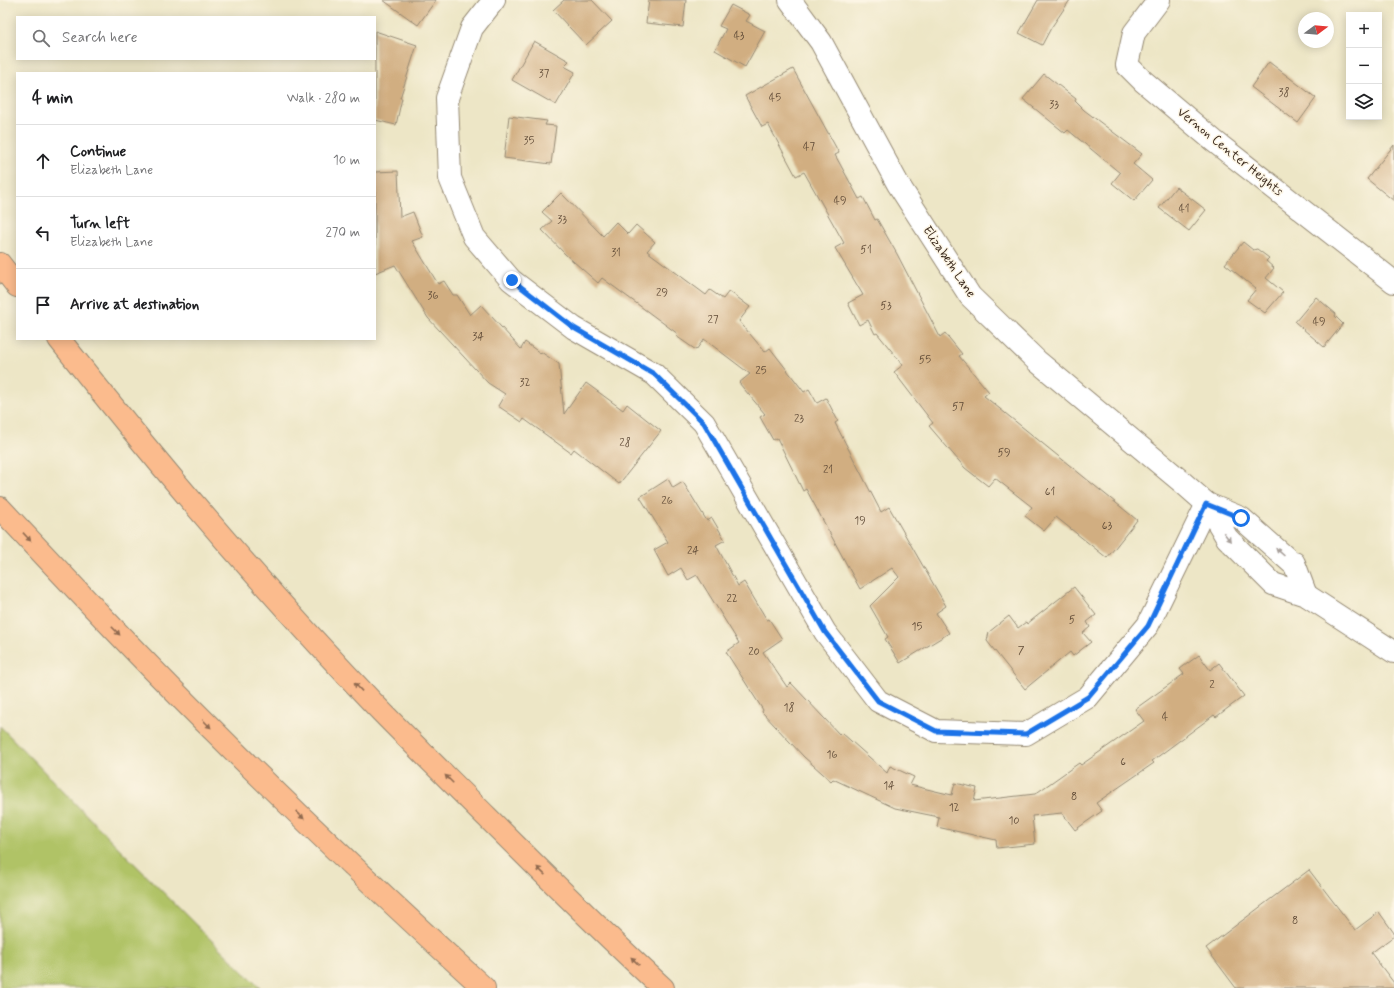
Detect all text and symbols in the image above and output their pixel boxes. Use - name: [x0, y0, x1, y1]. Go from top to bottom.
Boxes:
- north arrow: [1298, 12, 1334, 48]
- map controls: [1346, 12, 1382, 120]
- button: +: [1346, 12, 1382, 48]
- search box: [16, 16, 376, 60]
- icon: search: [30, 27, 52, 49]
- text: Search here: [62, 28, 138, 48]
- house number: 43: [733, 29, 745, 43]
- button: −: [1346, 48, 1382, 84]
- house number: 37: [539, 67, 550, 81]
- button: layers: [1346, 84, 1382, 120]
- house number: 38: [1279, 86, 1290, 100]
- text: 4 min: [32, 87, 73, 109]
- text: Walk · 280 m: [287, 90, 360, 107]
- house number: 45: [769, 91, 781, 105]
- house number: 33: [1049, 98, 1059, 112]
- street label: Vernon Center Heights: [1173, 104, 1287, 200]
- house number: 35: [524, 134, 535, 148]
- house number: 47: [803, 140, 815, 154]
- text: Continue: [70, 142, 126, 162]
- icon: ahead: [32, 150, 54, 172]
- text: 10 m: [333, 152, 360, 169]
- text: Elizabeth Lane: [70, 162, 153, 179]
- house number: 49: [834, 194, 846, 208]
- house number: 41: [1178, 202, 1190, 216]
- house number: 33: [557, 213, 567, 227]
- text: Turn left: [70, 214, 130, 234]
- icon: left: [32, 222, 54, 244]
- street label: Elizabeth Lane: [919, 223, 979, 301]
- text: 270 m: [325, 224, 360, 241]
- text: Elizabeth Lane: [70, 234, 153, 251]
- house number: 51: [860, 243, 872, 257]
- house number: 31: [611, 246, 621, 260]
- route end: [503, 271, 521, 289]
- house number: 29: [656, 286, 668, 300]
- house number: 36: [427, 289, 439, 303]
- icon: arrive: [32, 294, 54, 316]
- text: Arrive at destination: [70, 295, 199, 315]
- house number: 53: [880, 299, 892, 313]
- house number: 27: [708, 313, 719, 327]
- house number: 49: [1313, 315, 1325, 329]
- house number: 34: [472, 330, 484, 344]
- house number: 55: [919, 353, 931, 367]
- house number: 25: [755, 364, 767, 378]
- house number: 32: [520, 376, 531, 390]
- house number: 57: [952, 400, 965, 414]
- house number: 23: [794, 412, 804, 426]
- house number: 28: [619, 436, 631, 450]
- house number: 59: [997, 446, 1011, 460]
- house number: 21: [823, 463, 833, 477]
- house number: 61: [1045, 485, 1055, 499]
- house number: 26: [661, 494, 673, 508]
- route start: [1232, 509, 1250, 527]
- house number: 19: [854, 514, 866, 528]
- house number: 63: [1102, 519, 1112, 533]
- one-way arrow: [22, 532, 31, 542]
- one-way arrow: [1223, 532, 1231, 543]
- house number: 24: [687, 544, 699, 558]
- one-way arrow: [1275, 548, 1285, 557]
- house number: 22: [726, 592, 738, 606]
- house number: 5: [1069, 613, 1076, 627]
- house number: 15: [912, 620, 923, 634]
- one-way arrow: [111, 626, 121, 636]
- house number: 7: [1018, 644, 1025, 658]
- house number: 20: [748, 645, 760, 659]
- house number: 2: [1209, 678, 1215, 692]
- one-way arrow: [353, 682, 363, 692]
- house number: 18: [784, 701, 794, 715]
- house number: 4: [1162, 710, 1169, 724]
- one-way arrow: [202, 719, 212, 729]
- house number: 16: [827, 748, 838, 762]
- house number: 6: [1120, 755, 1126, 769]
- one-way arrow: [444, 774, 454, 784]
- house number: 14: [883, 779, 895, 793]
- house number: 8: [1071, 790, 1077, 804]
- house number: 12: [949, 801, 960, 815]
- one-way arrow: [295, 810, 305, 820]
- house number: 10: [1008, 814, 1020, 828]
- one-way arrow: [536, 866, 546, 876]
- house number: 8: [1292, 914, 1298, 928]
- one-way arrow: [630, 956, 640, 966]

